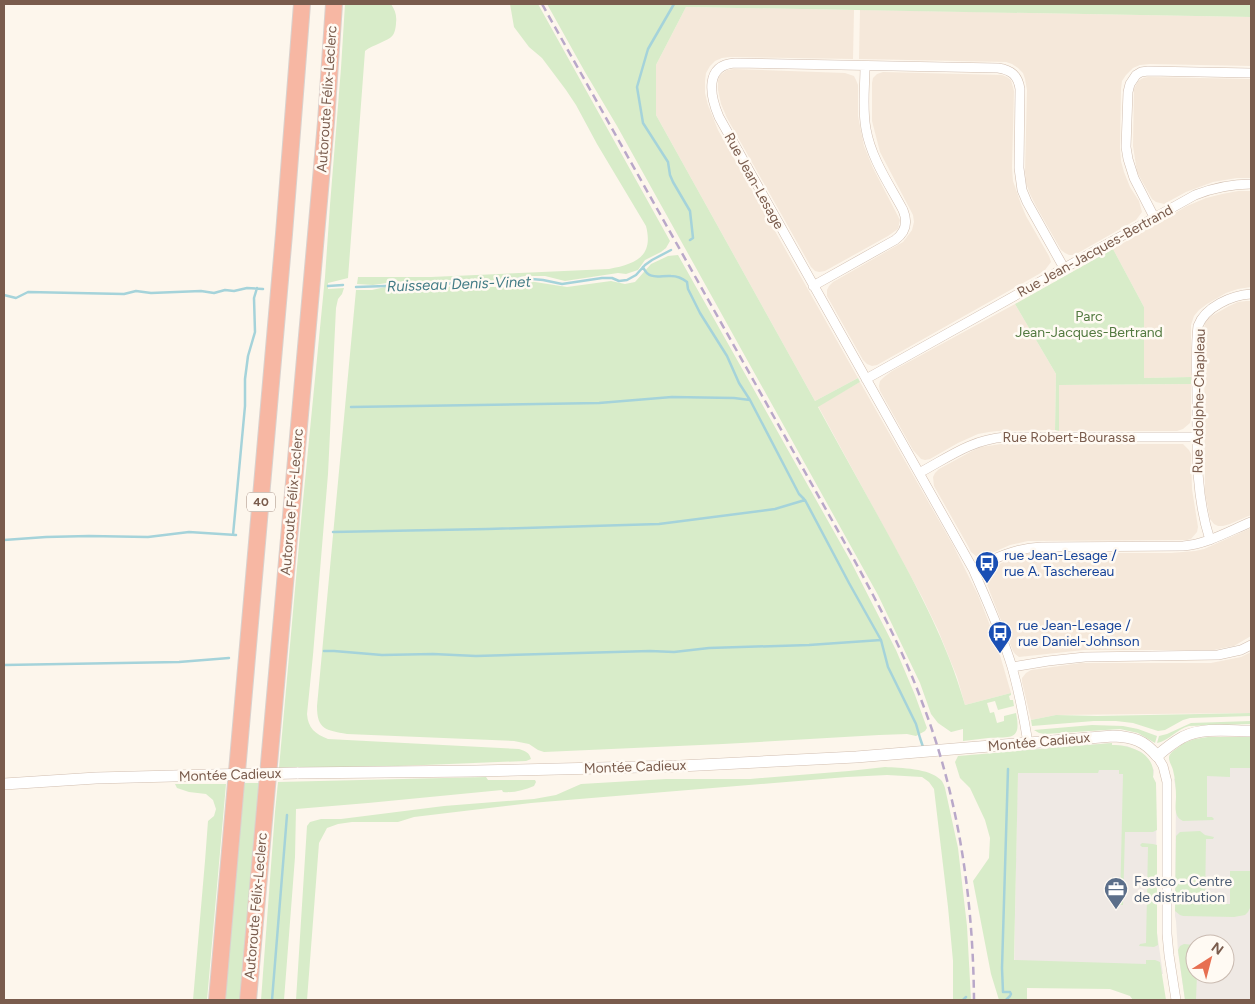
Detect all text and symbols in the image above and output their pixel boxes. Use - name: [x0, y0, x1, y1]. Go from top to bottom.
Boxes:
- street label: Autoroute Félix-Leclerc: [313, 25, 341, 173]
- street label: Rue Jean-Lesage: [720, 130, 788, 233]
- street label: Rue Jean-Jacques-Bertrand: [1014, 201, 1176, 301]
- water label: Ruisseau Denis-Vinet: [387, 272, 532, 296]
- park label: Parc Jean-Jacques-Bertrand: [1015, 308, 1163, 341]
- street label: Rue Adolphe-Chapleau: [1189, 328, 1209, 474]
- street label: Autoroute Félix-Leclerc: [277, 428, 307, 576]
- street label: Rue Robert-Bourassa: [1003, 429, 1135, 446]
- road number: 40: [247, 492, 275, 512]
- place label: rue Jean-Lesage / rue A. Taschereau: [1004, 547, 1117, 580]
- bus stop icon: rue Jean-Lesage / rue A. Taschereau: [974, 550, 1000, 584]
- place label: rue Jean-Lesage / rue Daniel-Johnson: [1018, 617, 1140, 650]
- bus stop icon: rue Jean-Lesage / rue Daniel-Johnson: [987, 620, 1013, 654]
- street label: Montée Cadieux: [987, 729, 1091, 755]
- street label: Montée Cadieux: [583, 757, 687, 777]
- street label: Montée Cadieux: [178, 765, 282, 785]
- street label: Autoroute Félix-Leclerc: [241, 832, 271, 980]
- place label: Fastco - Centre de distribution: [1134, 873, 1232, 906]
- office icon: Fastco - Centre de distribution: [1103, 876, 1129, 910]
- north arrow: [1185, 934, 1235, 984]
- text: N: [1208, 939, 1227, 959]

